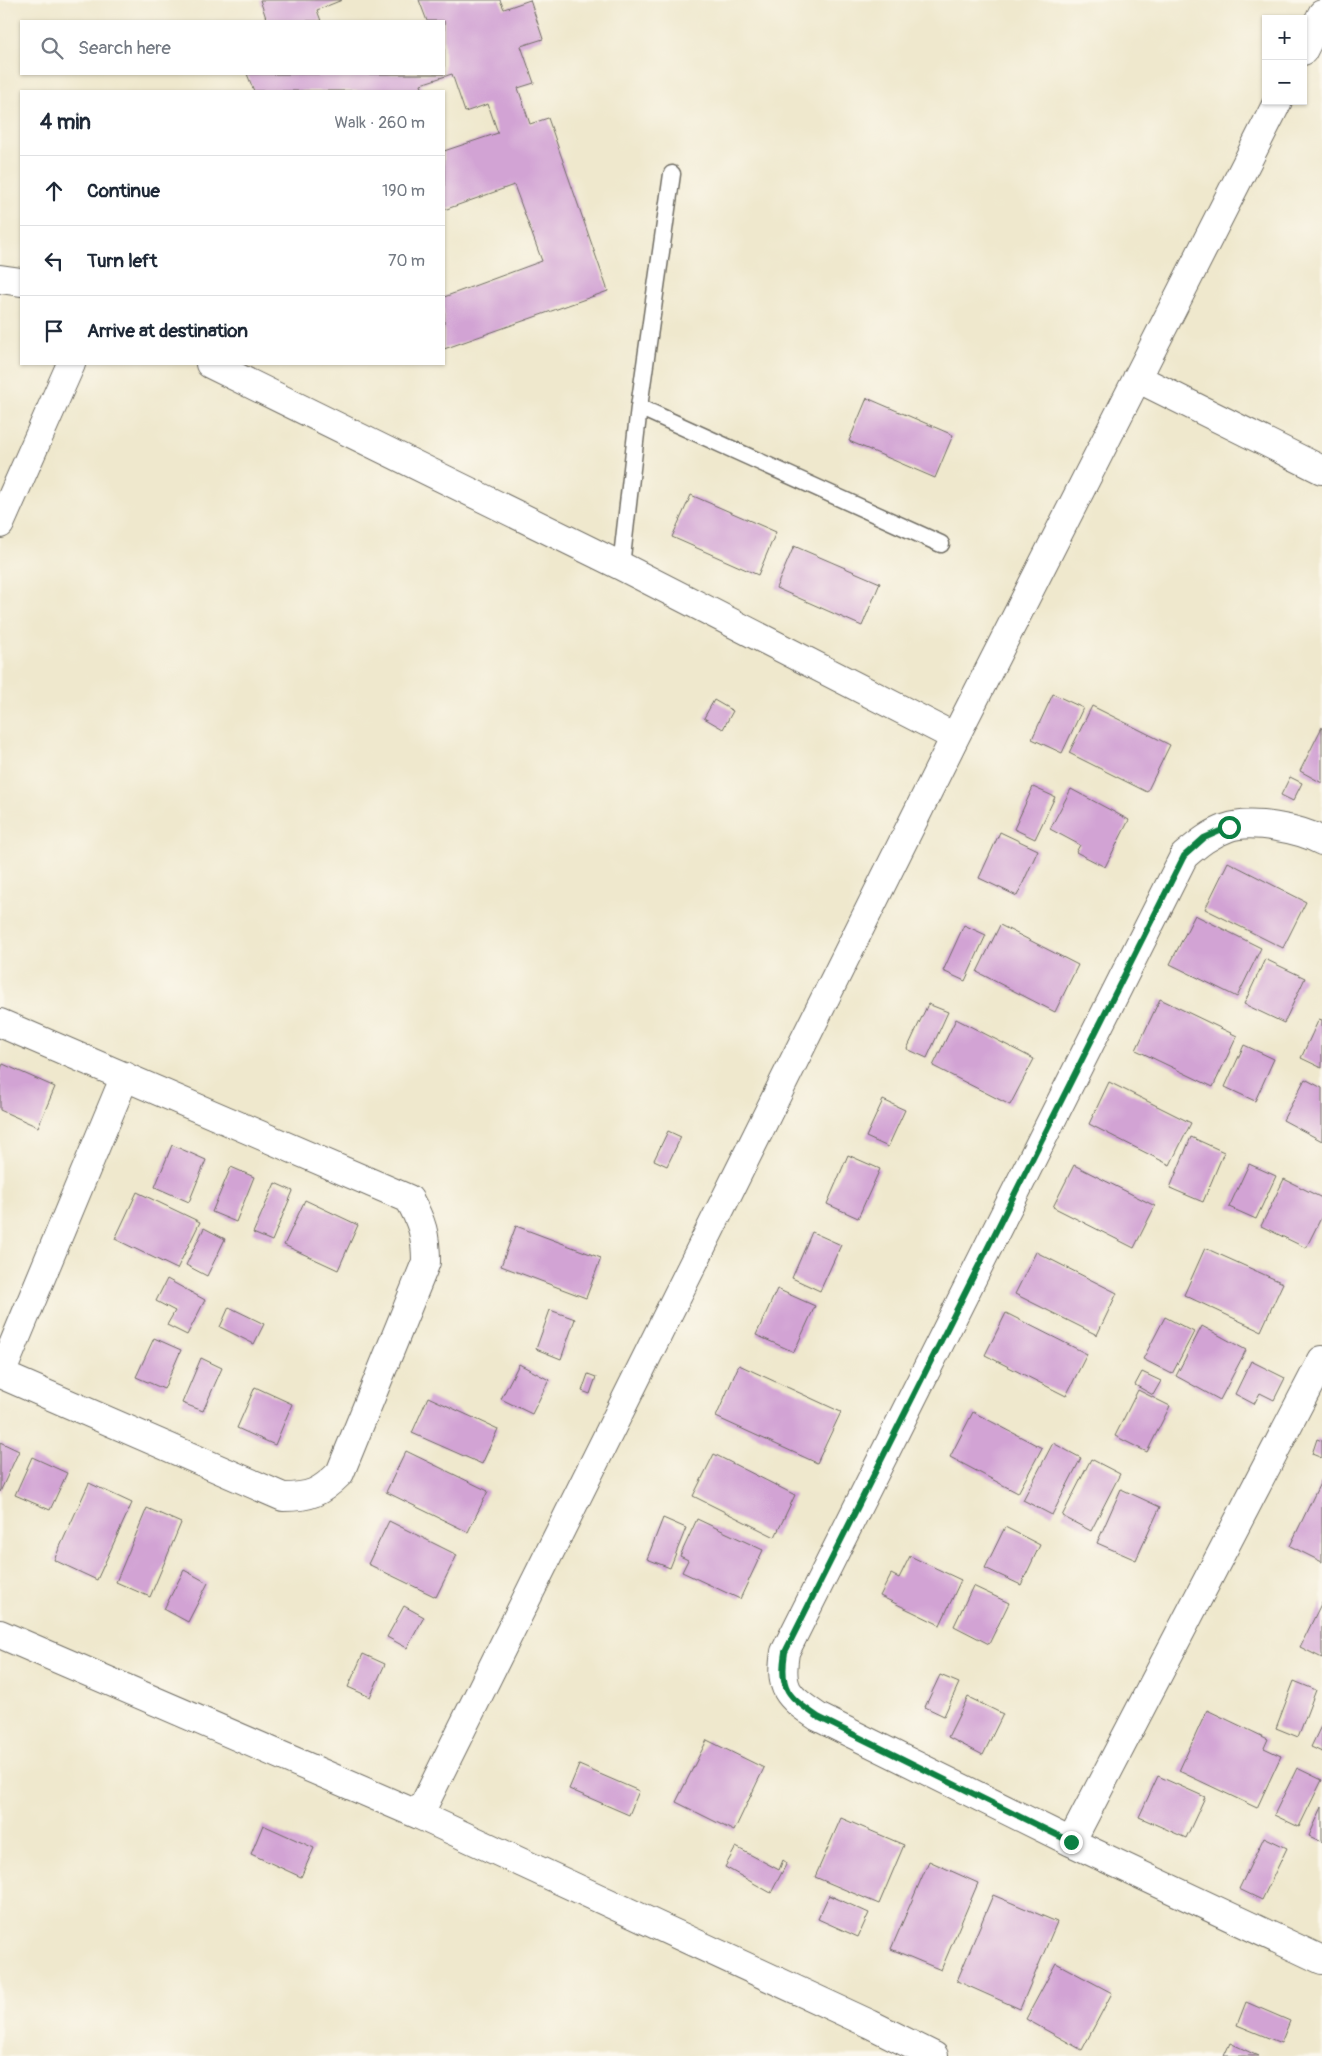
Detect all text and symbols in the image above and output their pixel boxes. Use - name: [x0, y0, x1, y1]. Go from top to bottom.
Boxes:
- map controls: [1262, 15, 1307, 105]
- button: +: [1262, 15, 1307, 60]
- search box: [20, 20, 445, 75]
- icon: search: [38, 34, 66, 62]
- text: Search here: [78, 36, 171, 60]
- button: −: [1262, 60, 1307, 105]
- text: 4 min: [40, 109, 91, 136]
- text: Walk · 260 m: [334, 113, 425, 133]
- icon: ahead: [40, 177, 68, 205]
- text: Continue: [87, 179, 160, 203]
- text: 190 m: [382, 181, 425, 201]
- icon: left: [40, 247, 68, 275]
- text: Turn left: [87, 249, 157, 273]
- text: 70 m: [388, 251, 425, 271]
- icon: arrive: [40, 317, 68, 345]
- text: Arrive at destination: [87, 319, 248, 343]
- route start: [1218, 816, 1241, 839]
- route end: [1060, 1831, 1083, 1854]

